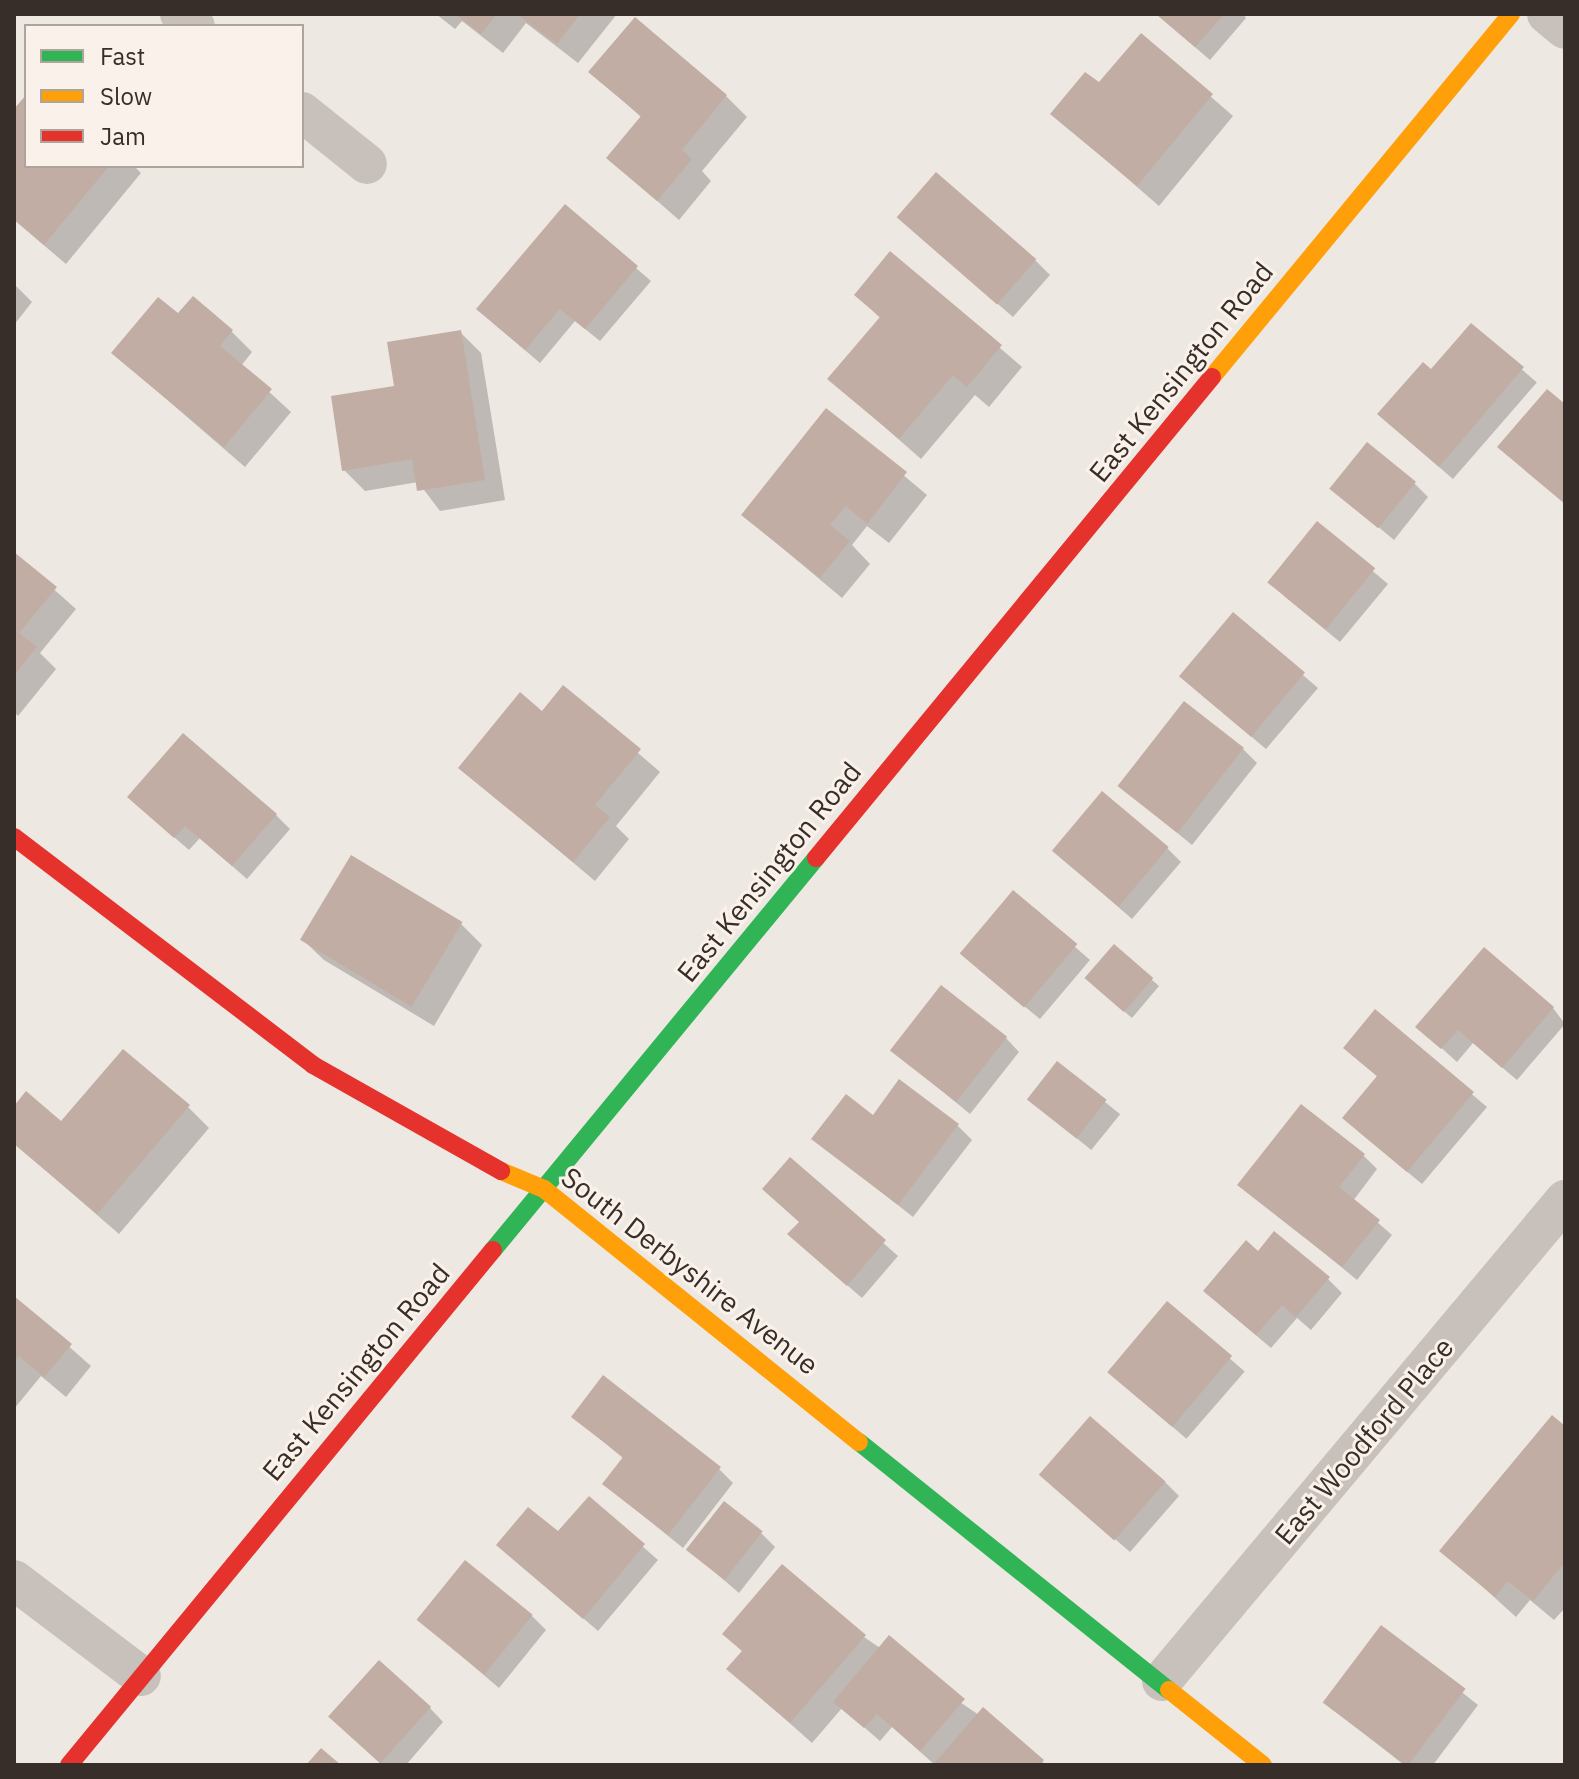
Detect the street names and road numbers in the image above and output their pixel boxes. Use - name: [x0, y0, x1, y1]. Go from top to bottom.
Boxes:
- street label: East Kensington Road: [1082, 255, 1280, 489]
- street label: East Kensington Road: [670, 755, 868, 989]
- street label: South Derbyshire Avenue: [555, 1160, 825, 1382]
- street label: East Kensington Road: [255, 1257, 457, 1487]
- street label: East Woodford Place: [1268, 1331, 1460, 1551]

